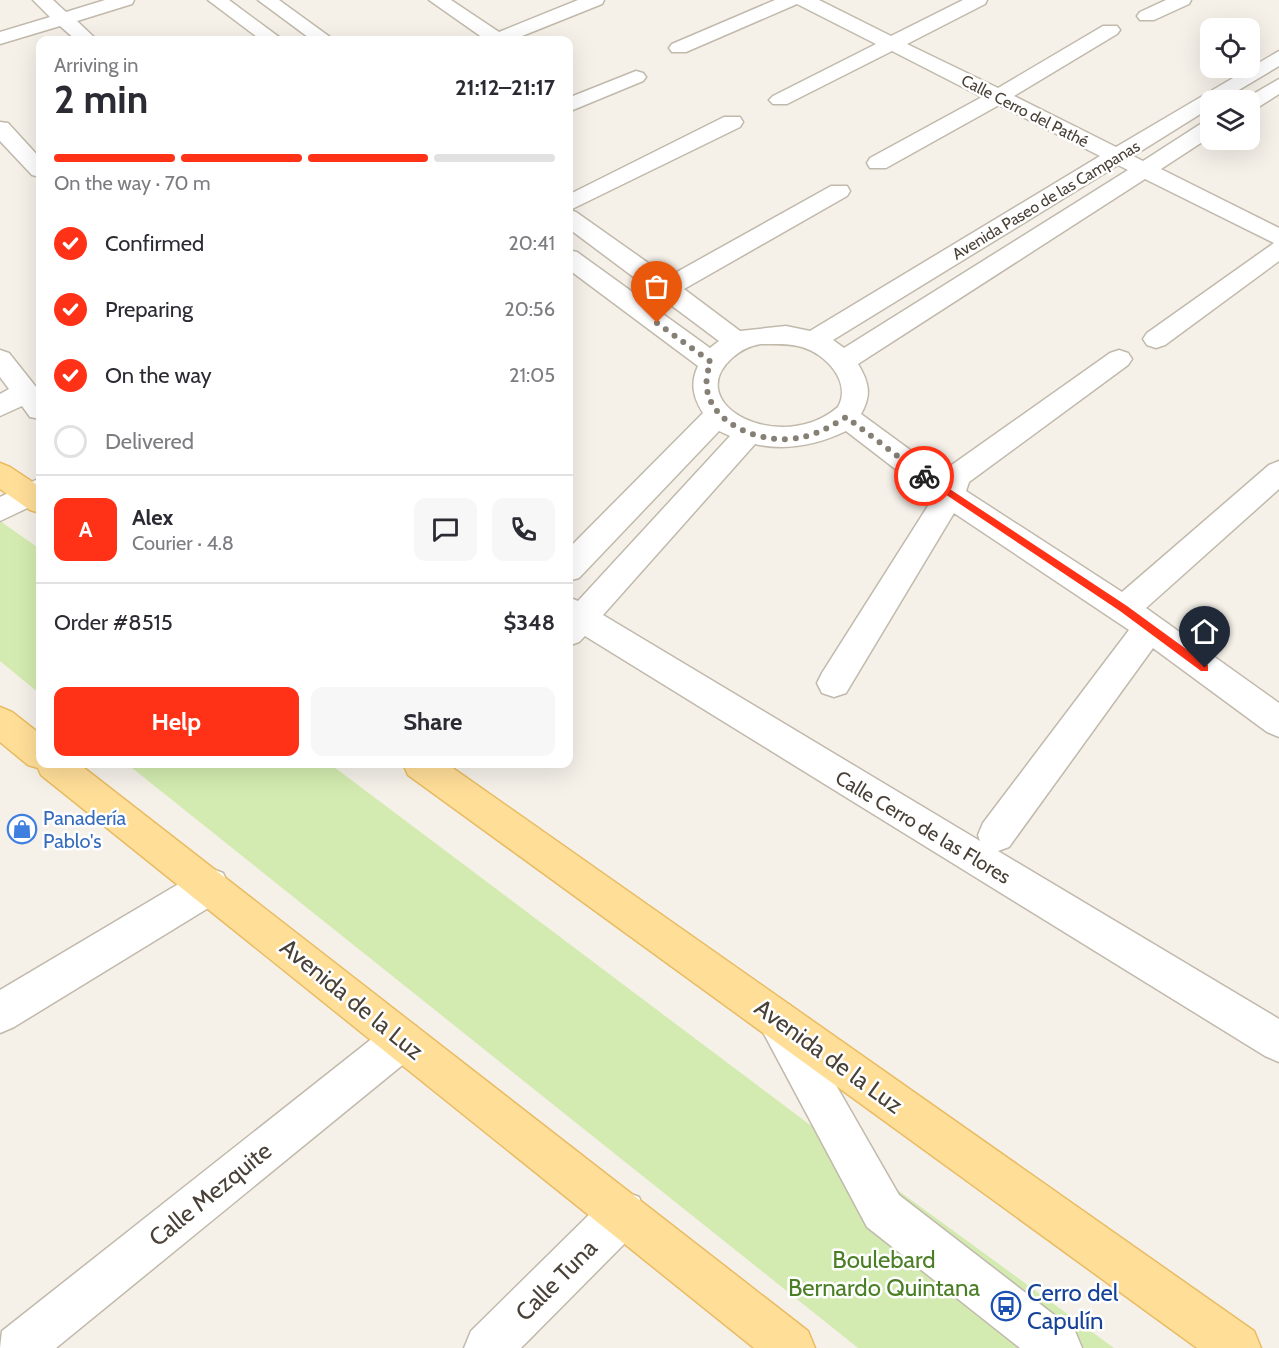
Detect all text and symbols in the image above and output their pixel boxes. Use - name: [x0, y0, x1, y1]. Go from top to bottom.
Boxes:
- map controls: [1200, 18, 1260, 150]
- button: locate: [1200, 18, 1260, 78]
- text: Arriving in: [54, 53, 138, 77]
- street label: Calle Cerro del Pathé: [958, 71, 1092, 151]
- text: 21:12–21:17: [455, 74, 555, 101]
- text: 2 min: [54, 75, 148, 123]
- button: layers: [1200, 90, 1260, 150]
- street label: Avenida Paseo de las Campanas: [949, 136, 1143, 264]
- text: On the way · 70 m: [54, 171, 211, 195]
- icon: check: [54, 227, 87, 260]
- text: Confirmed: [105, 230, 204, 257]
- text: 20:41: [508, 231, 555, 255]
- pin: [631, 261, 682, 323]
- icon: bag: [640, 270, 673, 303]
- icon: check: [54, 293, 87, 326]
- text: Preparing: [105, 296, 193, 323]
- text: 20:56: [504, 297, 555, 321]
- icon: check: [54, 359, 87, 392]
- text: On the way: [105, 362, 212, 389]
- text: 21:05: [509, 363, 555, 387]
- text: Delivered: [105, 428, 194, 455]
- courier: [894, 446, 954, 506]
- icon: bike: [908, 460, 941, 493]
- button: chat: [414, 498, 477, 561]
- button: phone: [492, 498, 555, 561]
- text: Alex: [132, 504, 173, 531]
- text: A: [79, 516, 92, 543]
- text: Courier · 4.8: [132, 531, 234, 555]
- pin: [1179, 606, 1230, 668]
- text: Order #8515: [54, 609, 173, 636]
- text: $348: [503, 609, 555, 636]
- icon: home: [1188, 615, 1221, 648]
- button: Help: [54, 687, 299, 756]
- button: Share: [311, 687, 555, 756]
- street label: Calle Cerro de las Flores: [831, 765, 1015, 889]
- place label: Panadería Pablo's: [43, 806, 126, 853]
- shop icon: Panadería Pablo's: [6, 813, 38, 845]
- street label: Avenida de la Luz: [275, 932, 429, 1066]
- street label: Avenida de la Luz: [749, 993, 909, 1119]
- street label: Calle Mezquite: [143, 1136, 277, 1252]
- street label: Calle Tuna: [509, 1233, 603, 1327]
- park label: Boulebard Bernardo Quintana: [788, 1245, 981, 1302]
- place label: Cerro del Capulín: [1027, 1278, 1119, 1335]
- bus stop icon: Cerro del Capulín: [990, 1290, 1022, 1322]

